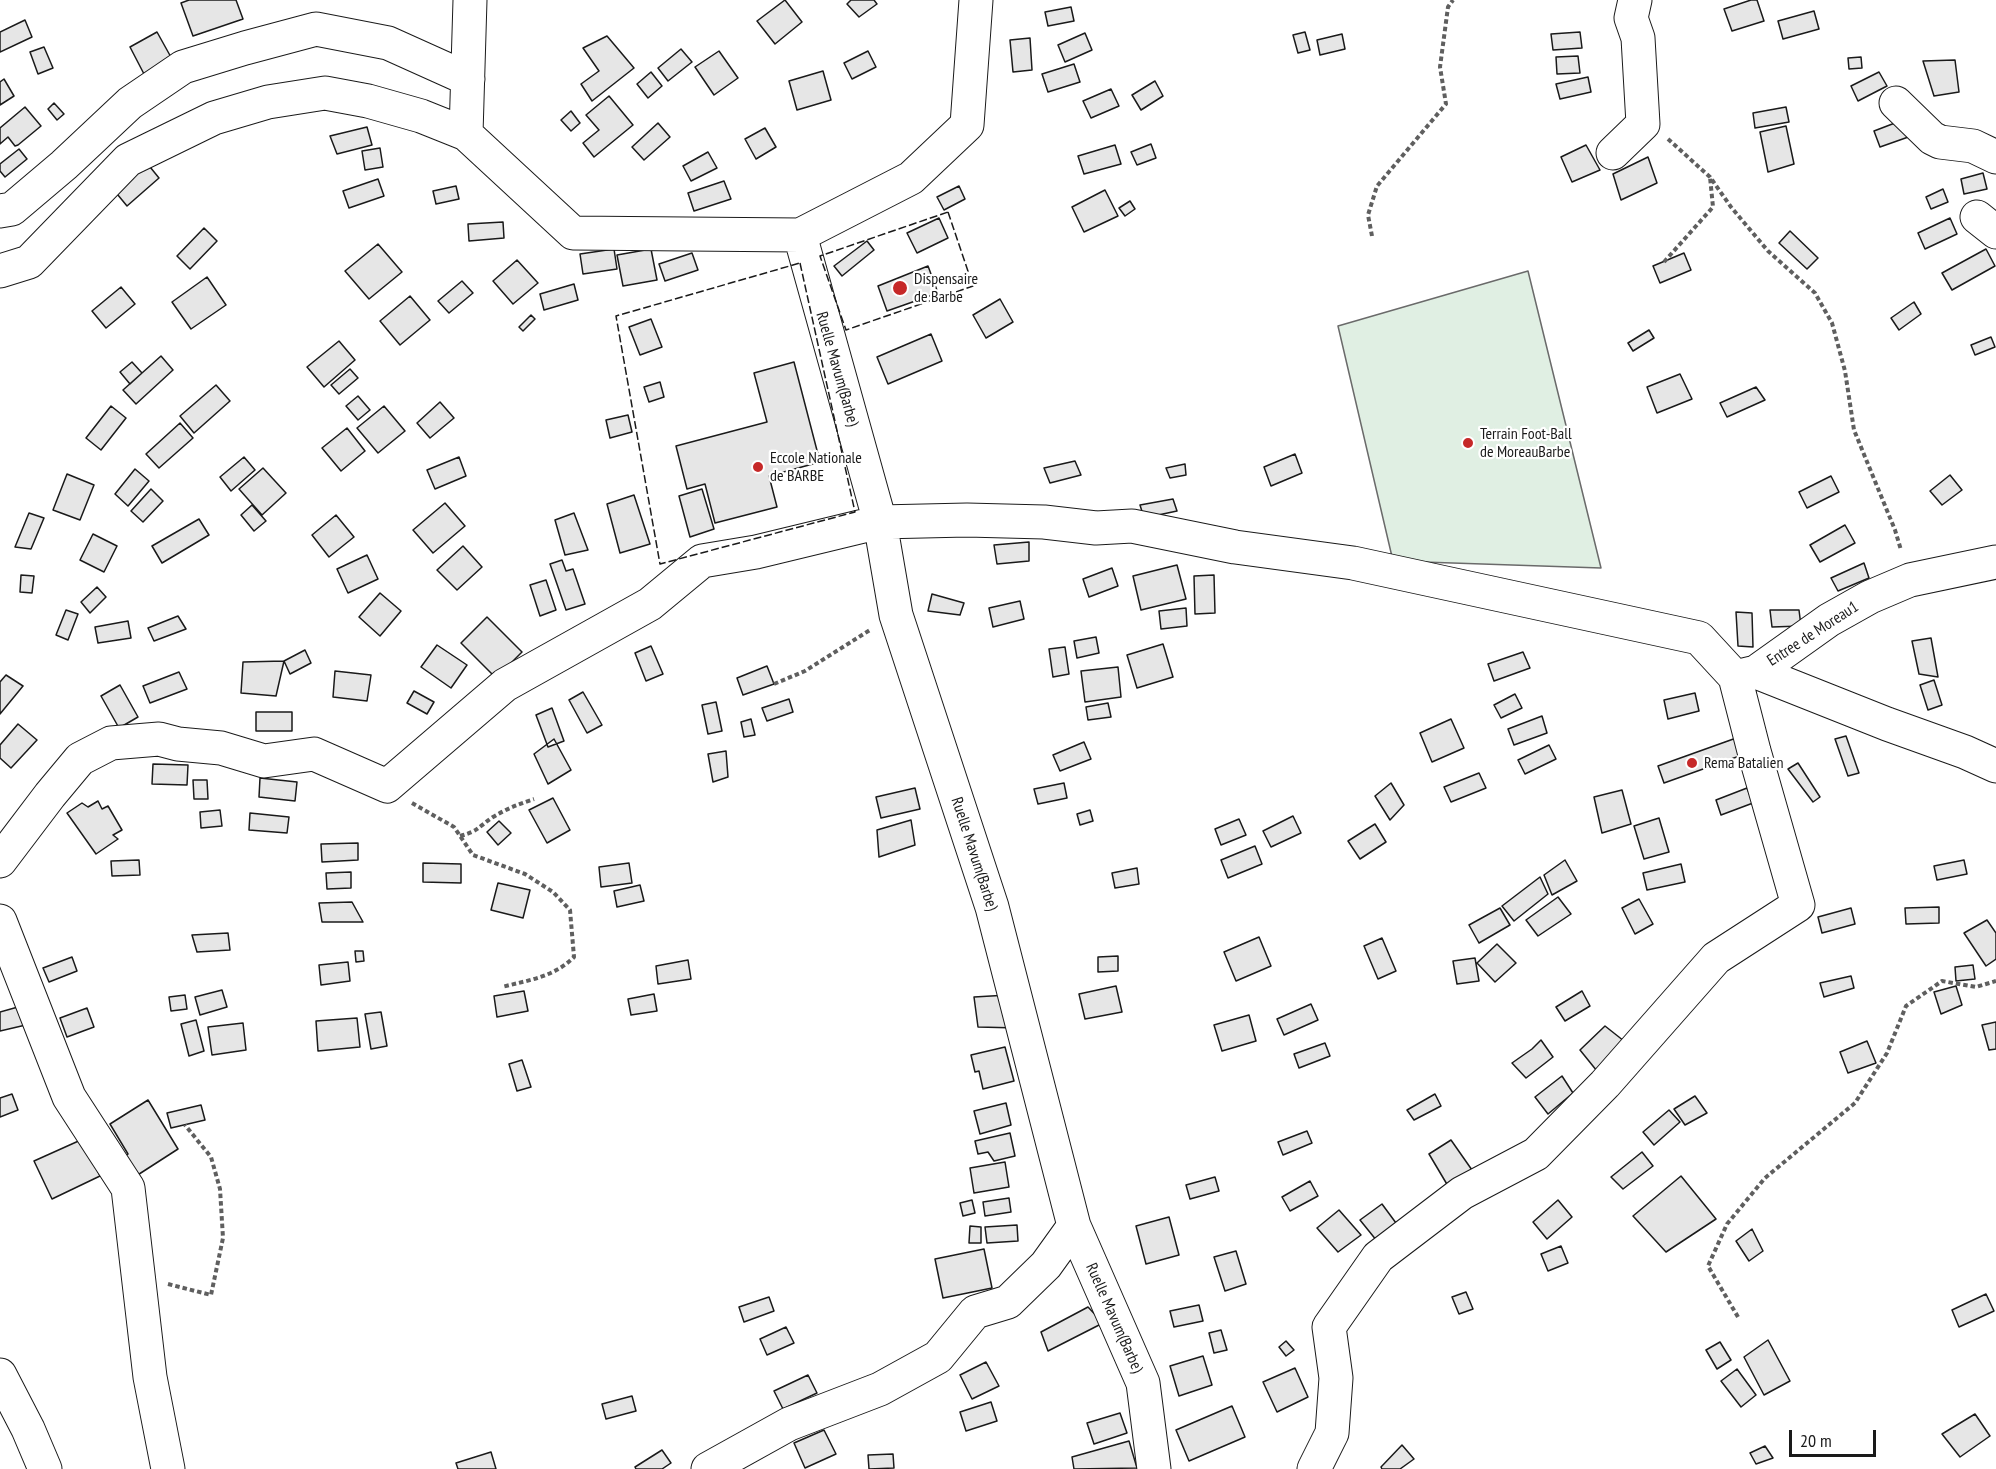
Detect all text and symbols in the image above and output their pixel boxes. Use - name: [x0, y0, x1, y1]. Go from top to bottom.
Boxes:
- place label: Dispensaire de Barbe: [914, 269, 978, 307]
- marker: Dispensaire de Barbe: [891, 279, 909, 297]
- street label: Ruelle Mavum(Barbe): [811, 310, 863, 428]
- place label: Terrain Foot-Ball de MoreauBarbe: [1480, 424, 1572, 462]
- marker: Terrain Foot-Ball de MoreauBarbe: [1461, 436, 1475, 450]
- place label: Eccole Nationale de BARBE: [770, 448, 862, 486]
- marker: Eccole Nationale de BARBE: [751, 460, 765, 474]
- street label: Entree de Moreau1: [1764, 597, 1862, 671]
- place label: Rema Batalien: [1704, 753, 1783, 773]
- marker: Rema Batalien: [1685, 756, 1699, 770]
- street label: Ruelle Mavum(Barbe): [947, 795, 1001, 913]
- street label: Ruelle Mavum(Barbe): [1081, 1260, 1147, 1376]
- scale bar: [1792, 1418, 1879, 1456]
- text: 20 m: [1800, 1429, 1832, 1452]

